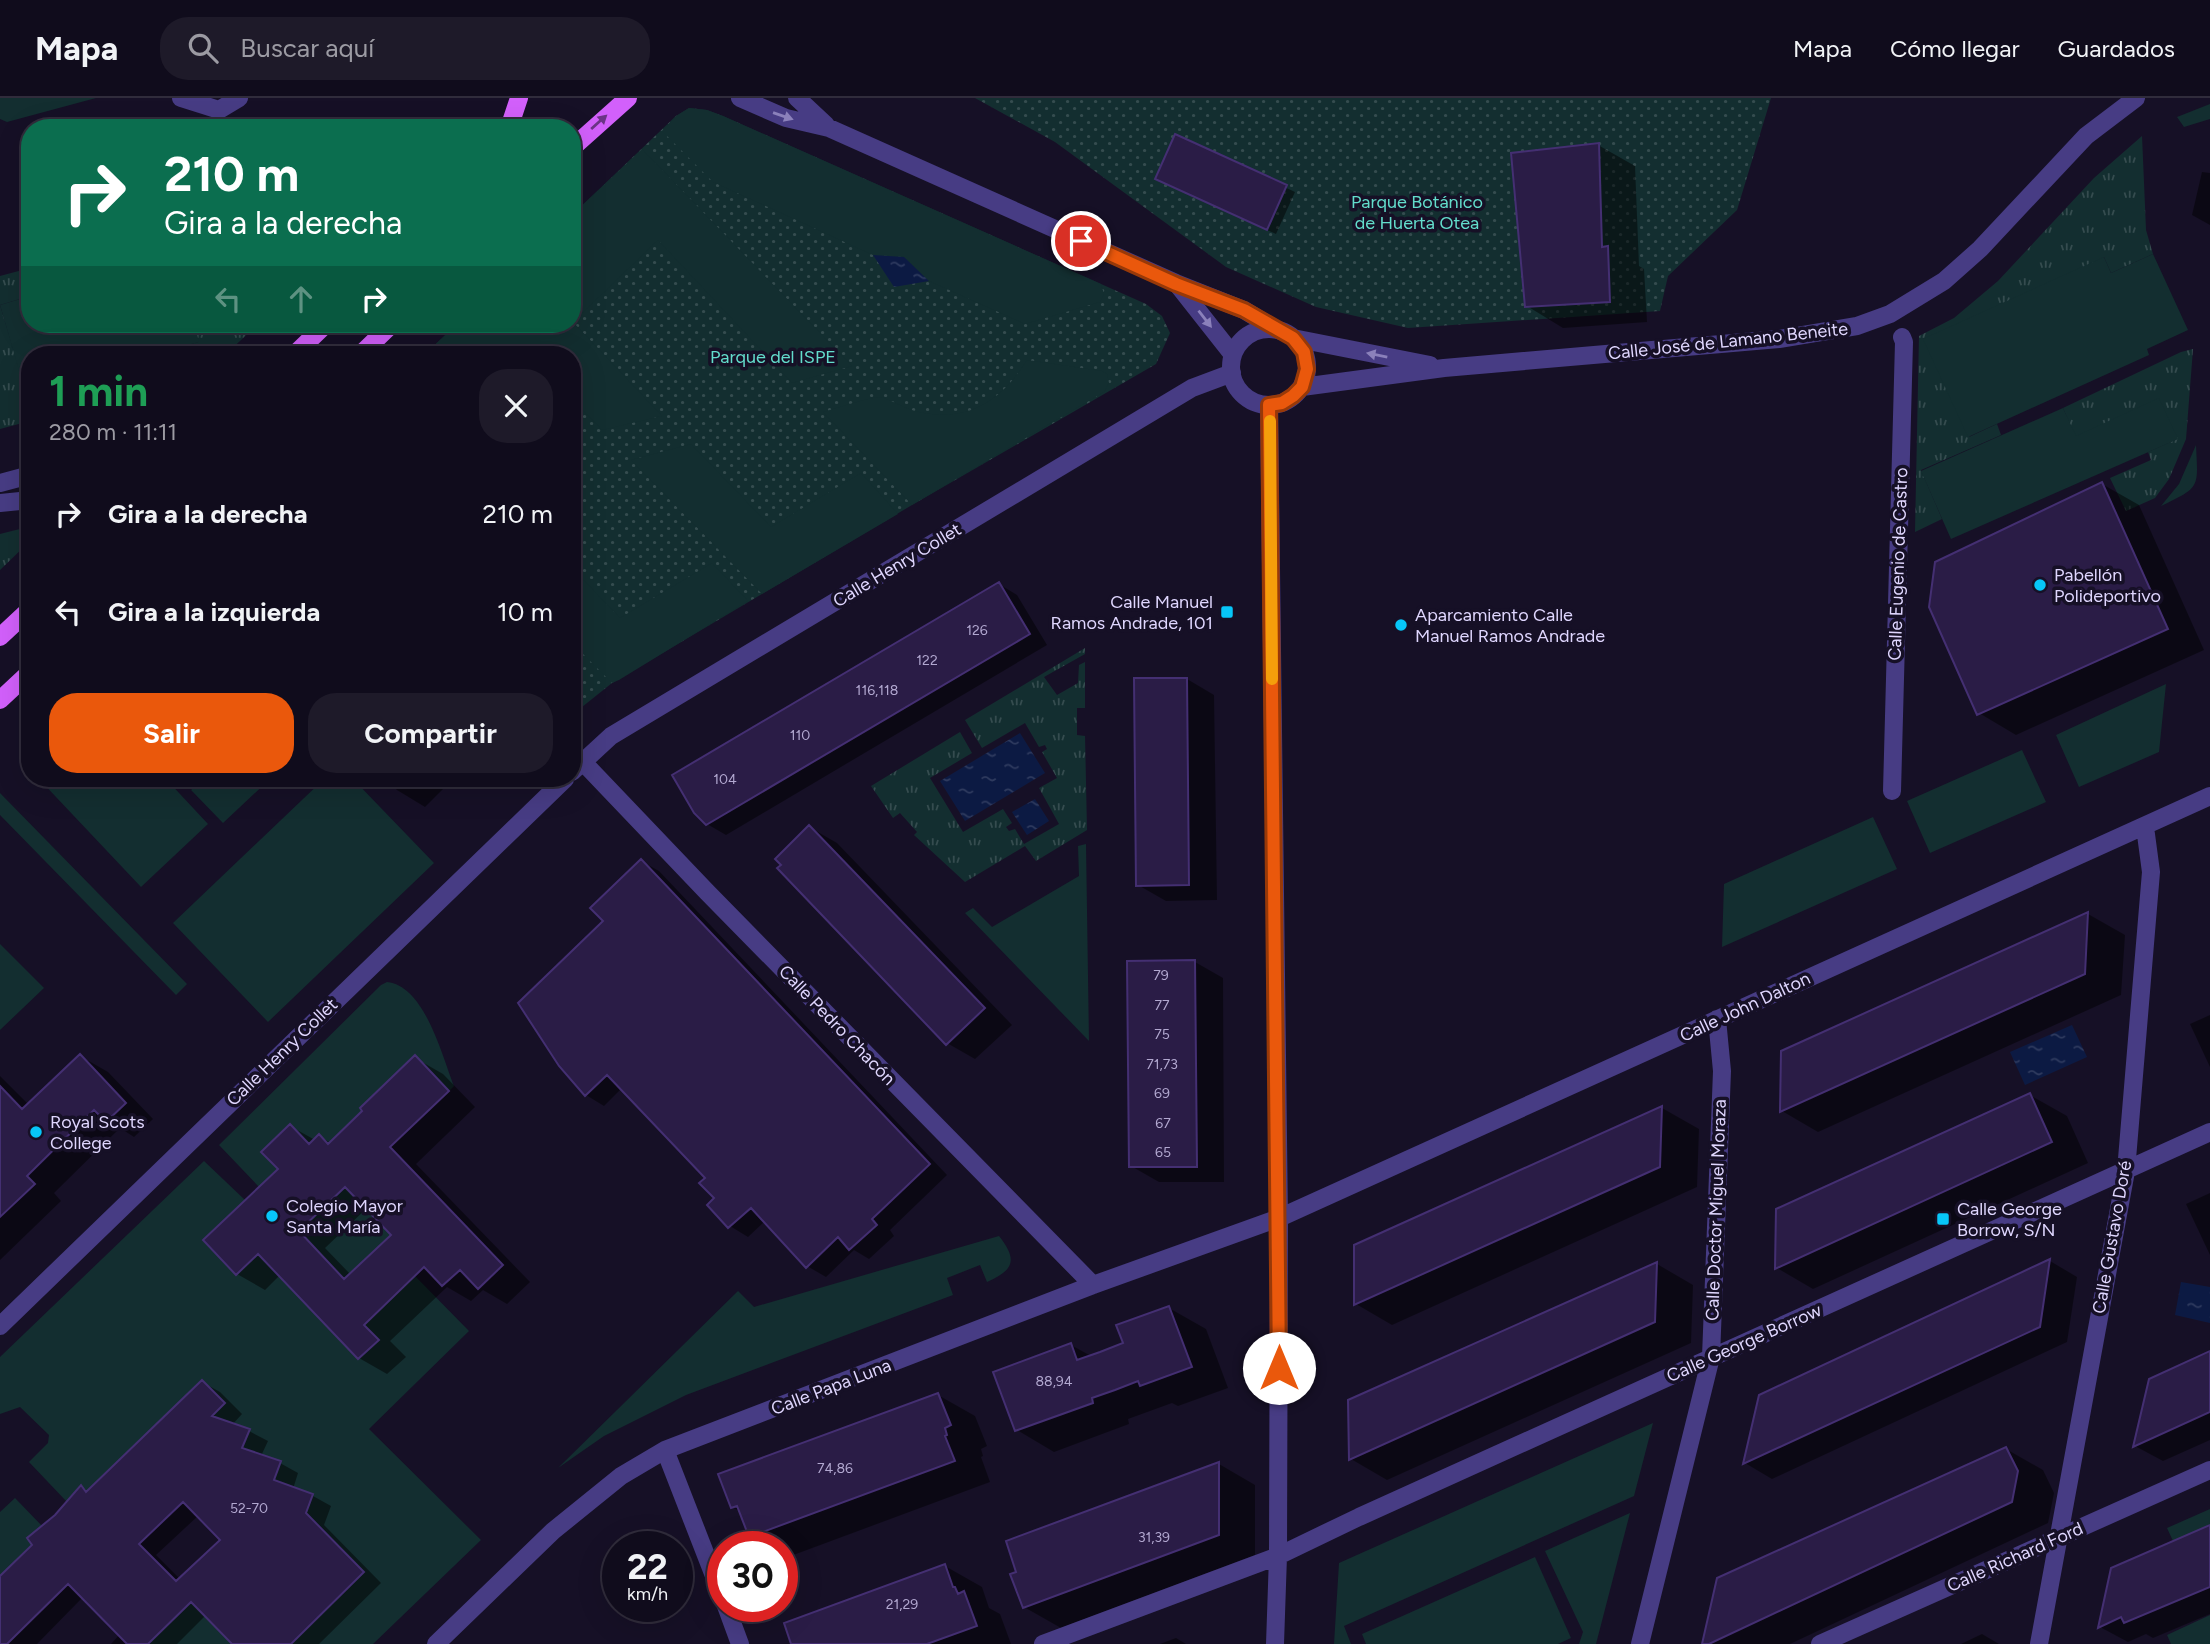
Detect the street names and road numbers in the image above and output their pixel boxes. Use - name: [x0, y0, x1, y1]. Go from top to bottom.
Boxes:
- street label: Calle José de Lamano Beneite: [1607, 317, 1849, 365]
- street label: Calle Eugenio de Castro: [1884, 467, 1912, 661]
- street label: Calle Henry Collet: [829, 518, 965, 612]
- street label: Calle Pedro Chacón: [774, 960, 900, 1090]
- street label: Calle John Dalton: [1676, 967, 1814, 1047]
- street label: Calle Henry Collet: [222, 993, 342, 1111]
- street label: Calle Doctor Miguel Moraza: [1701, 1099, 1731, 1321]
- street label: Calle Gustavo Doré: [2088, 1159, 2136, 1315]
- street label: Calle George Borrow: [1663, 1299, 1825, 1387]
- street label: Calle Papa Luna: [768, 1354, 894, 1420]
- street label: Calle Richard Ford: [1944, 1517, 2086, 1597]

